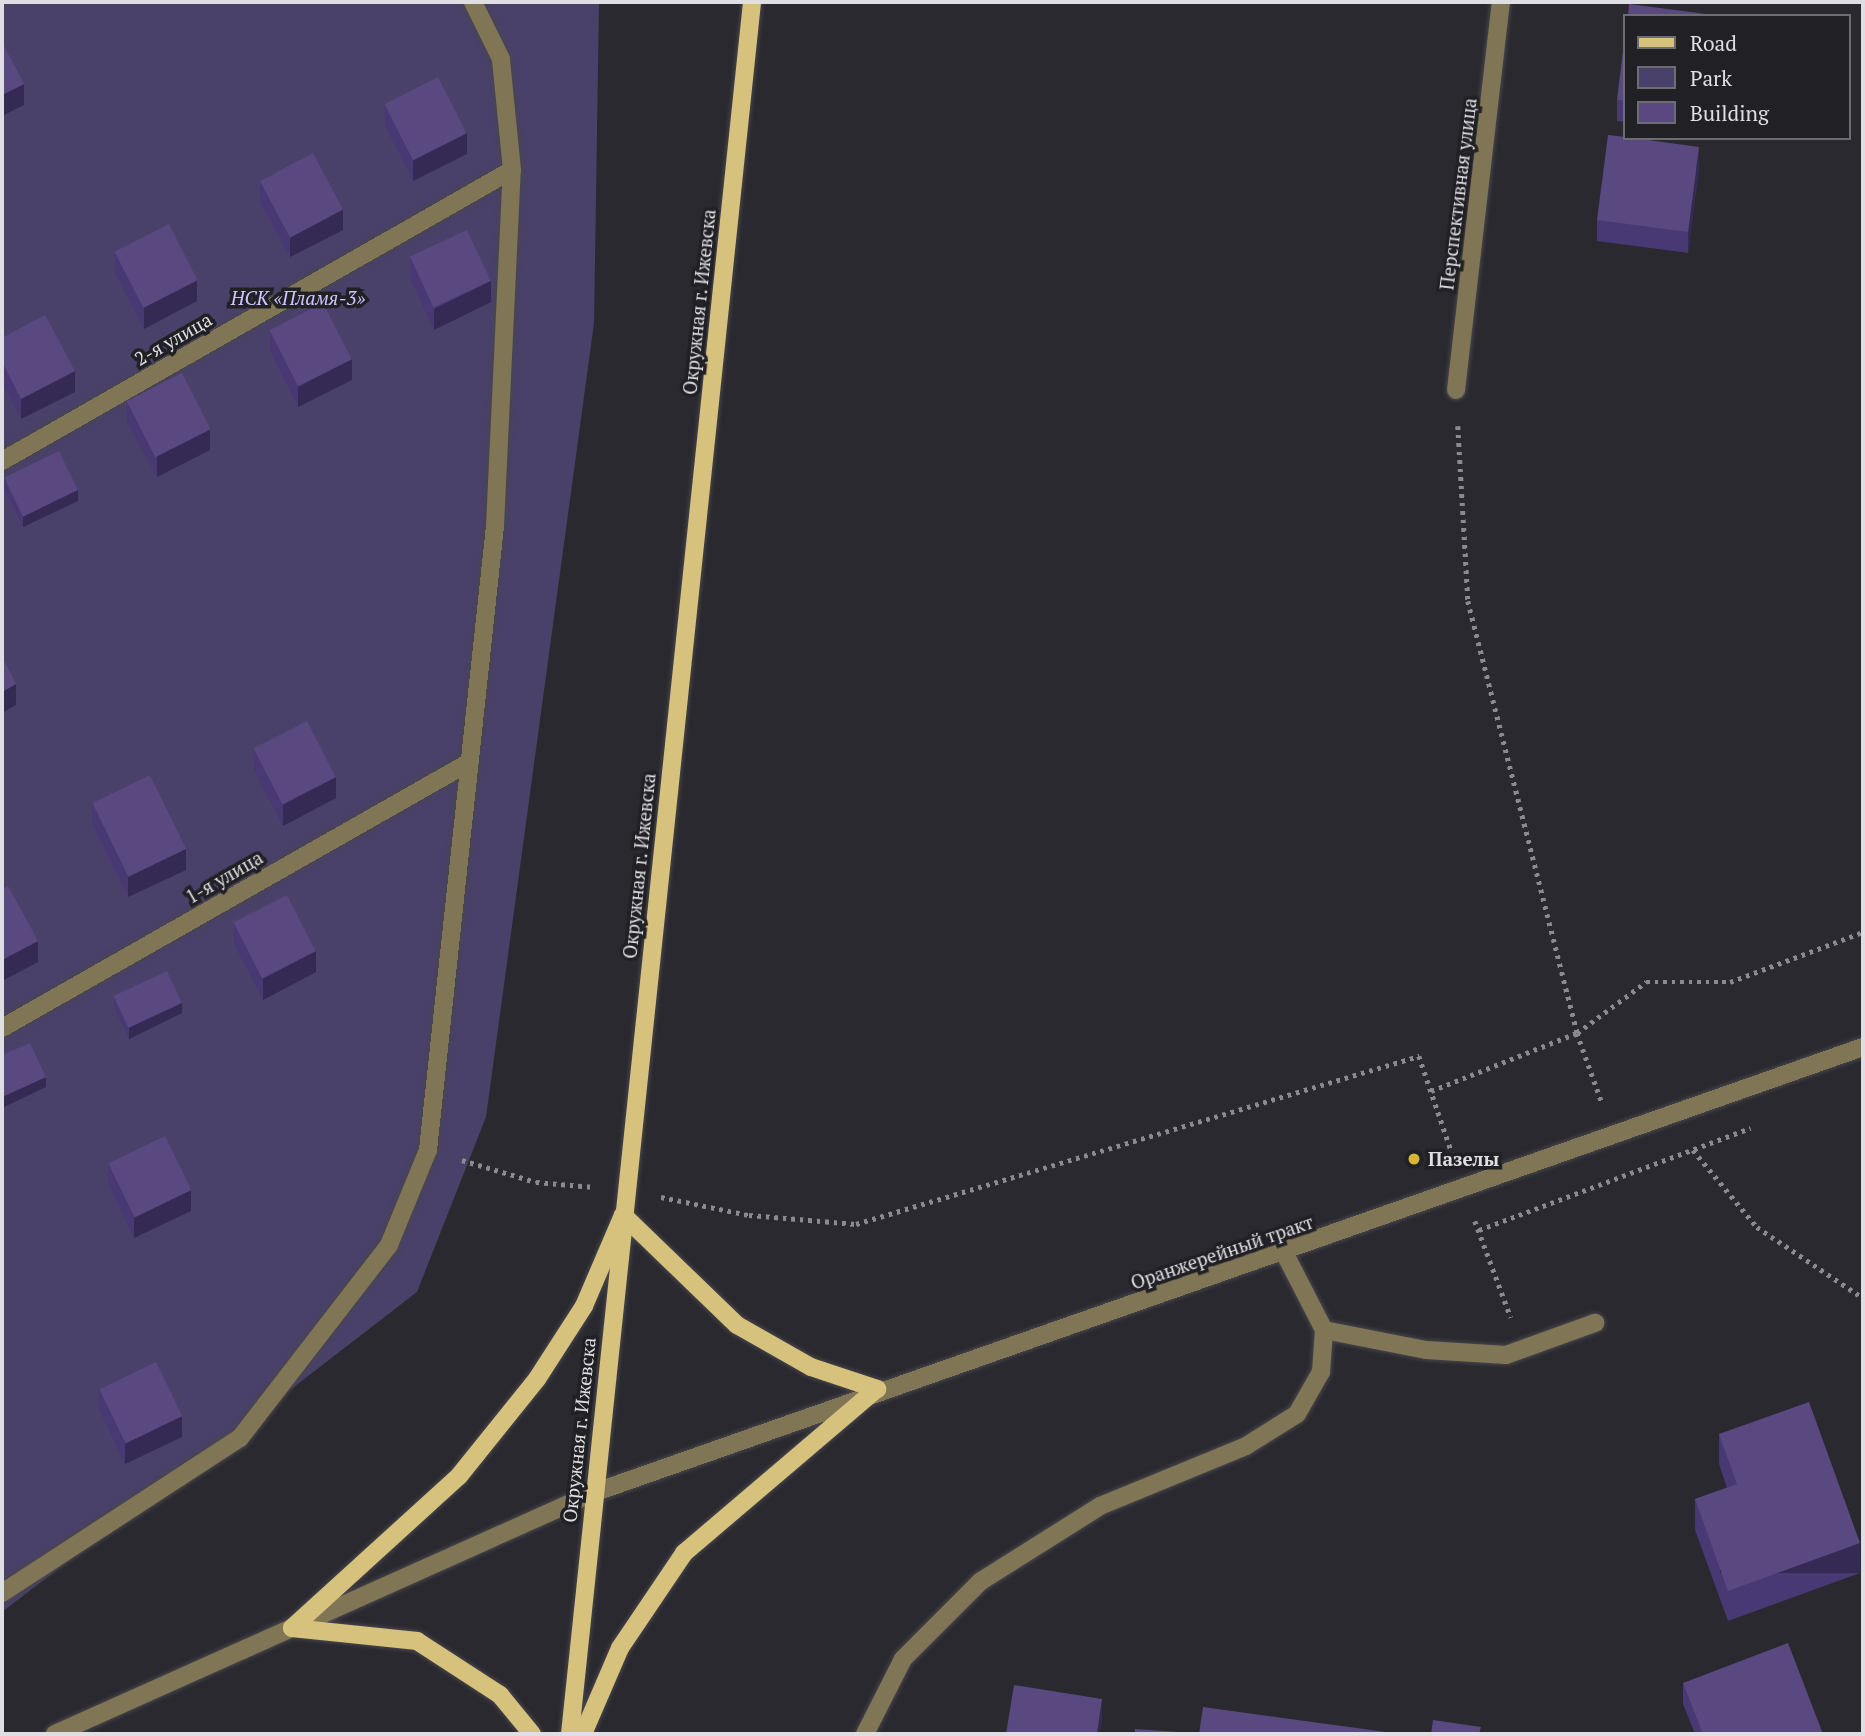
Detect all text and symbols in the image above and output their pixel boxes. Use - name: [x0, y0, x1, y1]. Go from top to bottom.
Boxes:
- legend: [1624, 14, 1851, 140]
- text: Road: [1690, 29, 1737, 57]
- text: Park: [1690, 64, 1732, 92]
- street label: Перспективная улица: [1435, 97, 1481, 291]
- text: Building: [1690, 99, 1769, 127]
- street label: Окружная г. Ижевска: [678, 208, 720, 396]
- park label: НСК «Пламя-3»: [231, 287, 365, 309]
- street label: 2-я улица: [130, 308, 216, 370]
- street label: Окружная г. Ижевска: [618, 772, 660, 960]
- street label: 1-я улица: [181, 846, 267, 908]
- place label: Пазелы: [1428, 1148, 1499, 1170]
- marker: Пазелы: [1406, 1151, 1422, 1167]
- street label: Оранжерейный тракт: [1127, 1210, 1317, 1294]
- street label: Окружная г. Ижевска: [558, 1336, 600, 1524]

